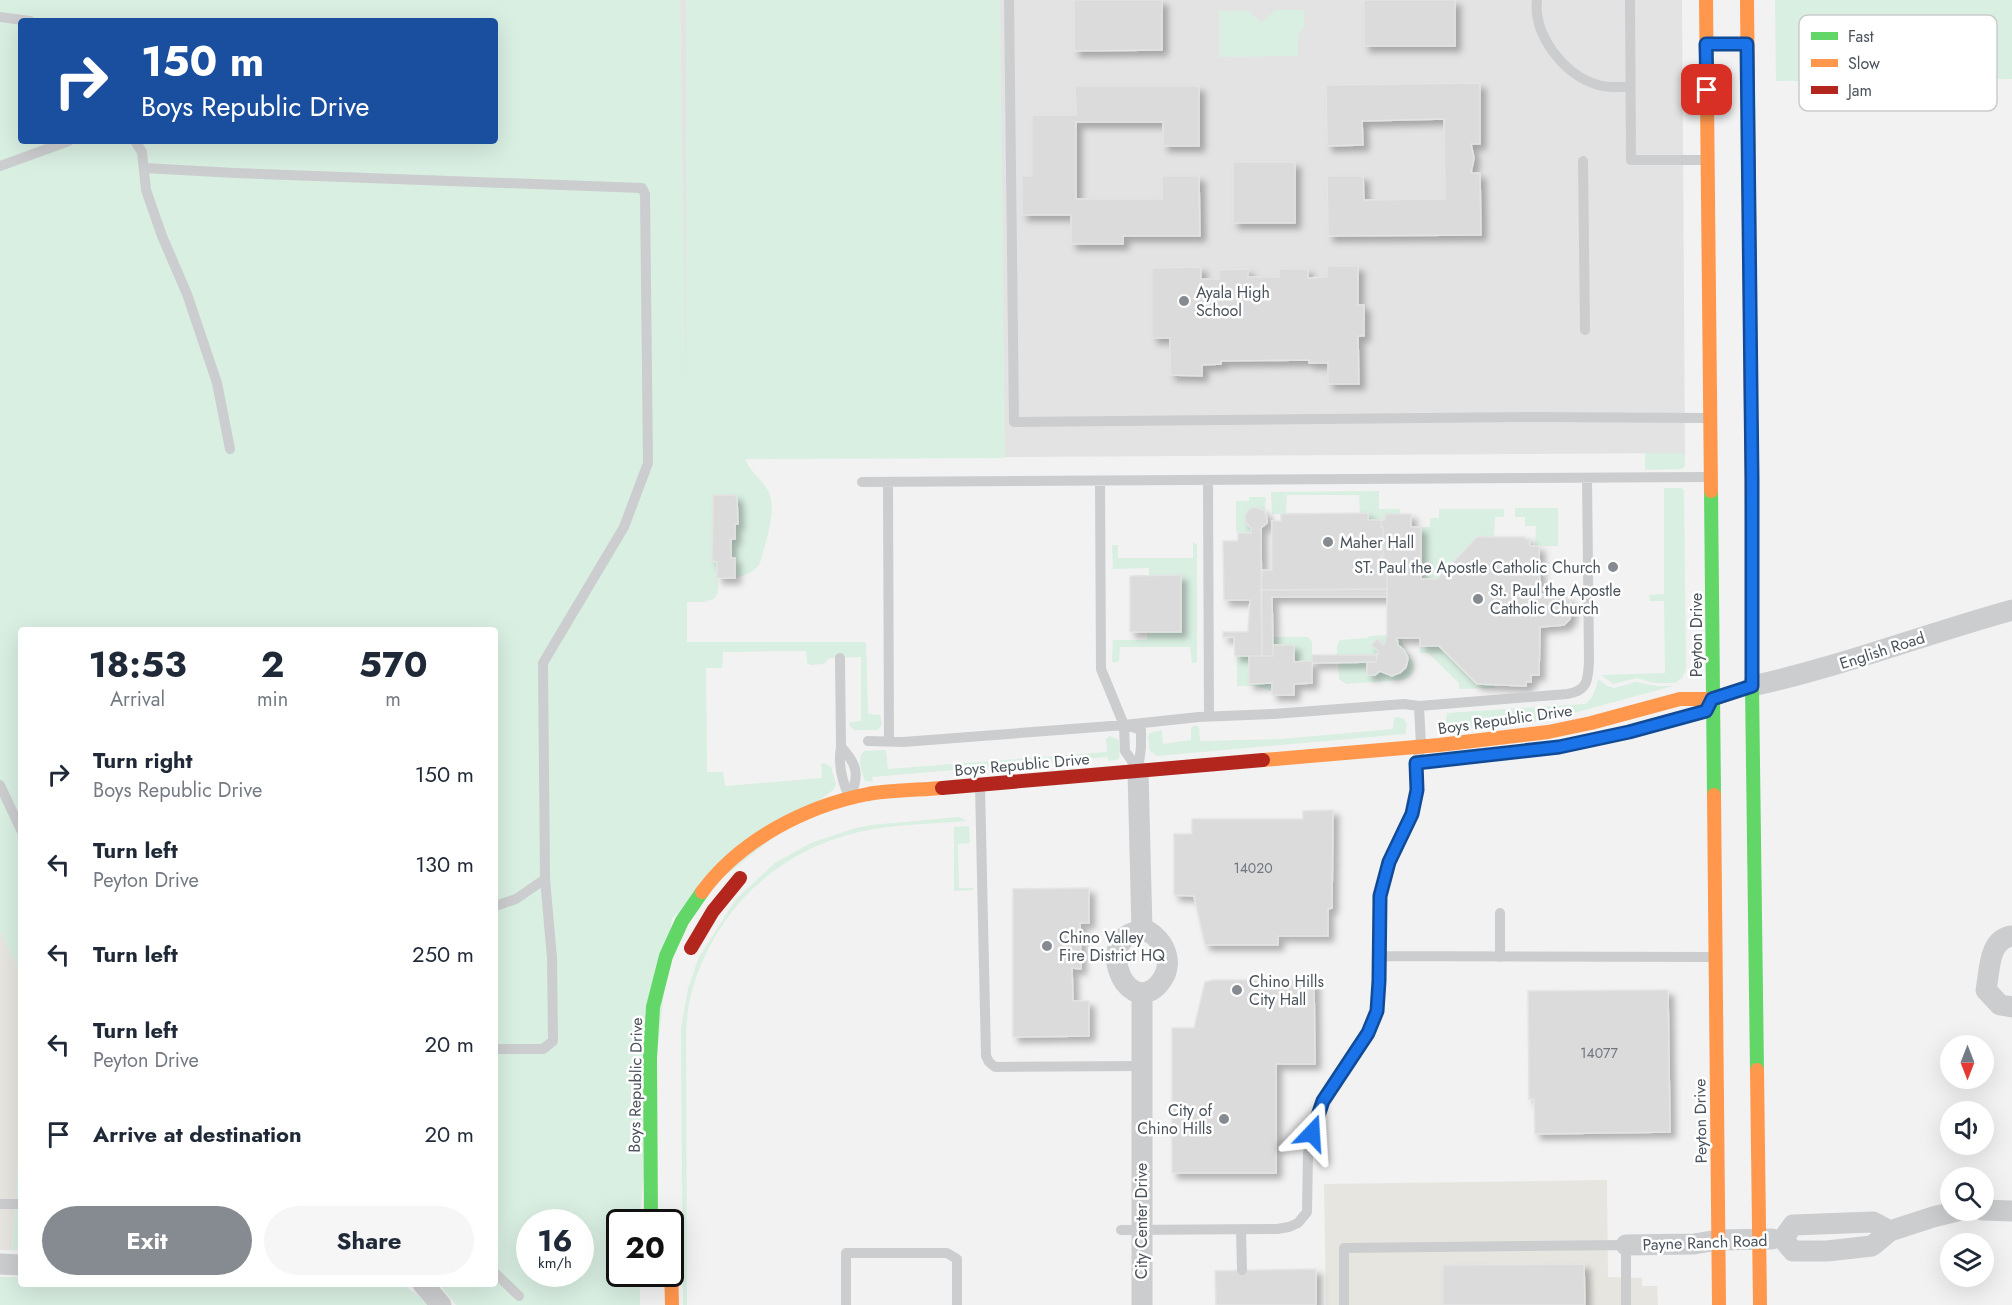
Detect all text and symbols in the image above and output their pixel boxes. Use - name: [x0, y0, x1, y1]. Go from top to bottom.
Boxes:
- legend: [1799, 15, 1997, 111]
- text: Fast: [1848, 25, 1874, 48]
- text: 150 m: [141, 31, 264, 92]
- icon: right: [42, 42, 120, 120]
- text: Slow: [1848, 52, 1880, 75]
- pin: [1681, 64, 1732, 115]
- icon: arrive: [1690, 73, 1723, 106]
- text: Jam: [1846, 79, 1872, 102]
- text: Boys Republic Drive: [141, 87, 370, 126]
- place label: Ayala High School: [1196, 281, 1270, 322]
- marker: Ayala High School: [1177, 294, 1191, 308]
- place label: Maher Hall: [1340, 531, 1414, 554]
- marker: Maher Hall: [1321, 535, 1335, 549]
- place label: ST. Paul the Apostle Catholic Church: [1354, 556, 1601, 579]
- marker: ST. Paul the Apostle Catholic Church: [1606, 560, 1620, 574]
- place label: St. Paul the Apostle Catholic Church: [1490, 579, 1621, 620]
- marker: St. Paul the Apostle Catholic Church: [1471, 592, 1485, 606]
- street label: Peyton Drive: [1685, 593, 1708, 677]
- street label: English Road: [1837, 626, 1928, 675]
- text: 18:53: [88, 638, 187, 690]
- text: 2: [261, 638, 284, 690]
- text: 570: [359, 638, 428, 690]
- text: Arrival: [110, 685, 165, 714]
- text: min: [257, 685, 288, 714]
- text: m: [385, 685, 401, 714]
- street label: Boys Republic Drive: [1436, 699, 1574, 740]
- text: Turn right: [93, 744, 193, 776]
- street label: Boys Republic Drive: [954, 747, 1090, 782]
- icon: right: [42, 758, 75, 791]
- text: 150 m: [415, 758, 474, 790]
- text: Boys Republic Drive: [93, 776, 262, 805]
- text: Turn left: [93, 834, 178, 866]
- icon: left: [42, 848, 75, 881]
- text: 130 m: [415, 848, 474, 880]
- house number: 14020: [1233, 858, 1273, 878]
- text: Peyton Drive: [93, 866, 199, 895]
- place label: Chino Valley Fire District HQ: [1059, 926, 1165, 967]
- icon: left: [42, 938, 75, 971]
- text: Turn left: [93, 938, 178, 970]
- text: 250 m: [412, 938, 474, 970]
- marker: Chino Valley Fire District HQ: [1040, 939, 1054, 953]
- place label: Chino Hills City Hall: [1249, 970, 1324, 1011]
- marker: Chino Hills City Hall: [1230, 983, 1244, 997]
- text: Turn left: [93, 1014, 178, 1046]
- street label: Boys Republic Drive: [623, 1017, 648, 1153]
- icon: left: [42, 1028, 75, 1061]
- text: 20 m: [425, 1028, 474, 1060]
- north arrow: [1940, 1035, 1994, 1089]
- map controls: [1940, 1035, 1994, 1287]
- house number: 14077: [1580, 1043, 1618, 1063]
- text: Peyton Drive: [93, 1046, 199, 1075]
- street label: Peyton Drive: [1688, 1078, 1713, 1164]
- place label: City of Chino Hills: [1137, 1099, 1212, 1140]
- position arrow: [1280, 1101, 1344, 1165]
- button: sound: [1940, 1101, 1994, 1155]
- marker: City of Chino Hills: [1217, 1112, 1231, 1126]
- icon: arrive: [42, 1118, 75, 1151]
- text: Arrive at destination: [93, 1118, 302, 1150]
- text: 20 m: [425, 1118, 474, 1150]
- street label: City Center Drive: [1130, 1163, 1153, 1279]
- button: search: [1940, 1167, 1994, 1221]
- button: Exit: [42, 1206, 252, 1275]
- button: Share: [264, 1206, 474, 1275]
- speed limit sign: 20: [606, 1209, 684, 1287]
- text: 16: [537, 1219, 573, 1262]
- street label: Payne Ranch Road: [1642, 1229, 1768, 1256]
- button: layers: [1940, 1233, 1994, 1287]
- text: km/h: [538, 1252, 572, 1274]

